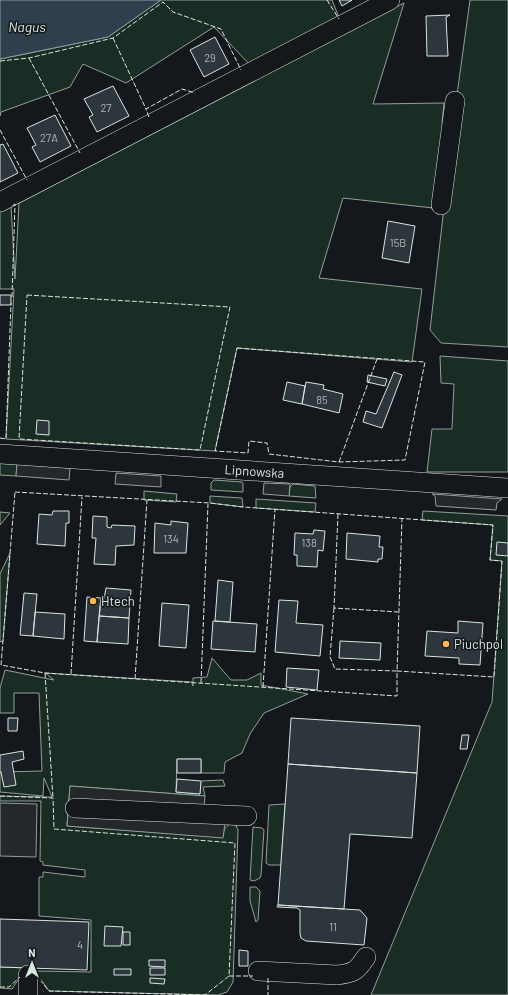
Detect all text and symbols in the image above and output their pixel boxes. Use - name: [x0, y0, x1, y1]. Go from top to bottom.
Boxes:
- water label: Nagus: [8, 18, 46, 35]
- house number: 29: [204, 51, 216, 64]
- house number: 27: [100, 101, 112, 114]
- house number: 27A: [40, 131, 58, 144]
- house number: 15B: [390, 236, 406, 249]
- house number: 85: [316, 393, 328, 406]
- street label: Lipnowska: [224, 461, 285, 481]
- house number: 134: [163, 532, 179, 545]
- house number: 138: [301, 536, 317, 549]
- place label: Htech: [101, 593, 135, 609]
- marker: Htech: [88, 596, 98, 606]
- place label: Piuchpol: [454, 636, 503, 652]
- marker: Piuchpol: [441, 639, 451, 649]
- house number: 11: [329, 920, 337, 933]
- house number: 4: [77, 938, 83, 951]
- north arrow: [12, 943, 52, 983]
- text: N: [28, 946, 36, 959]

